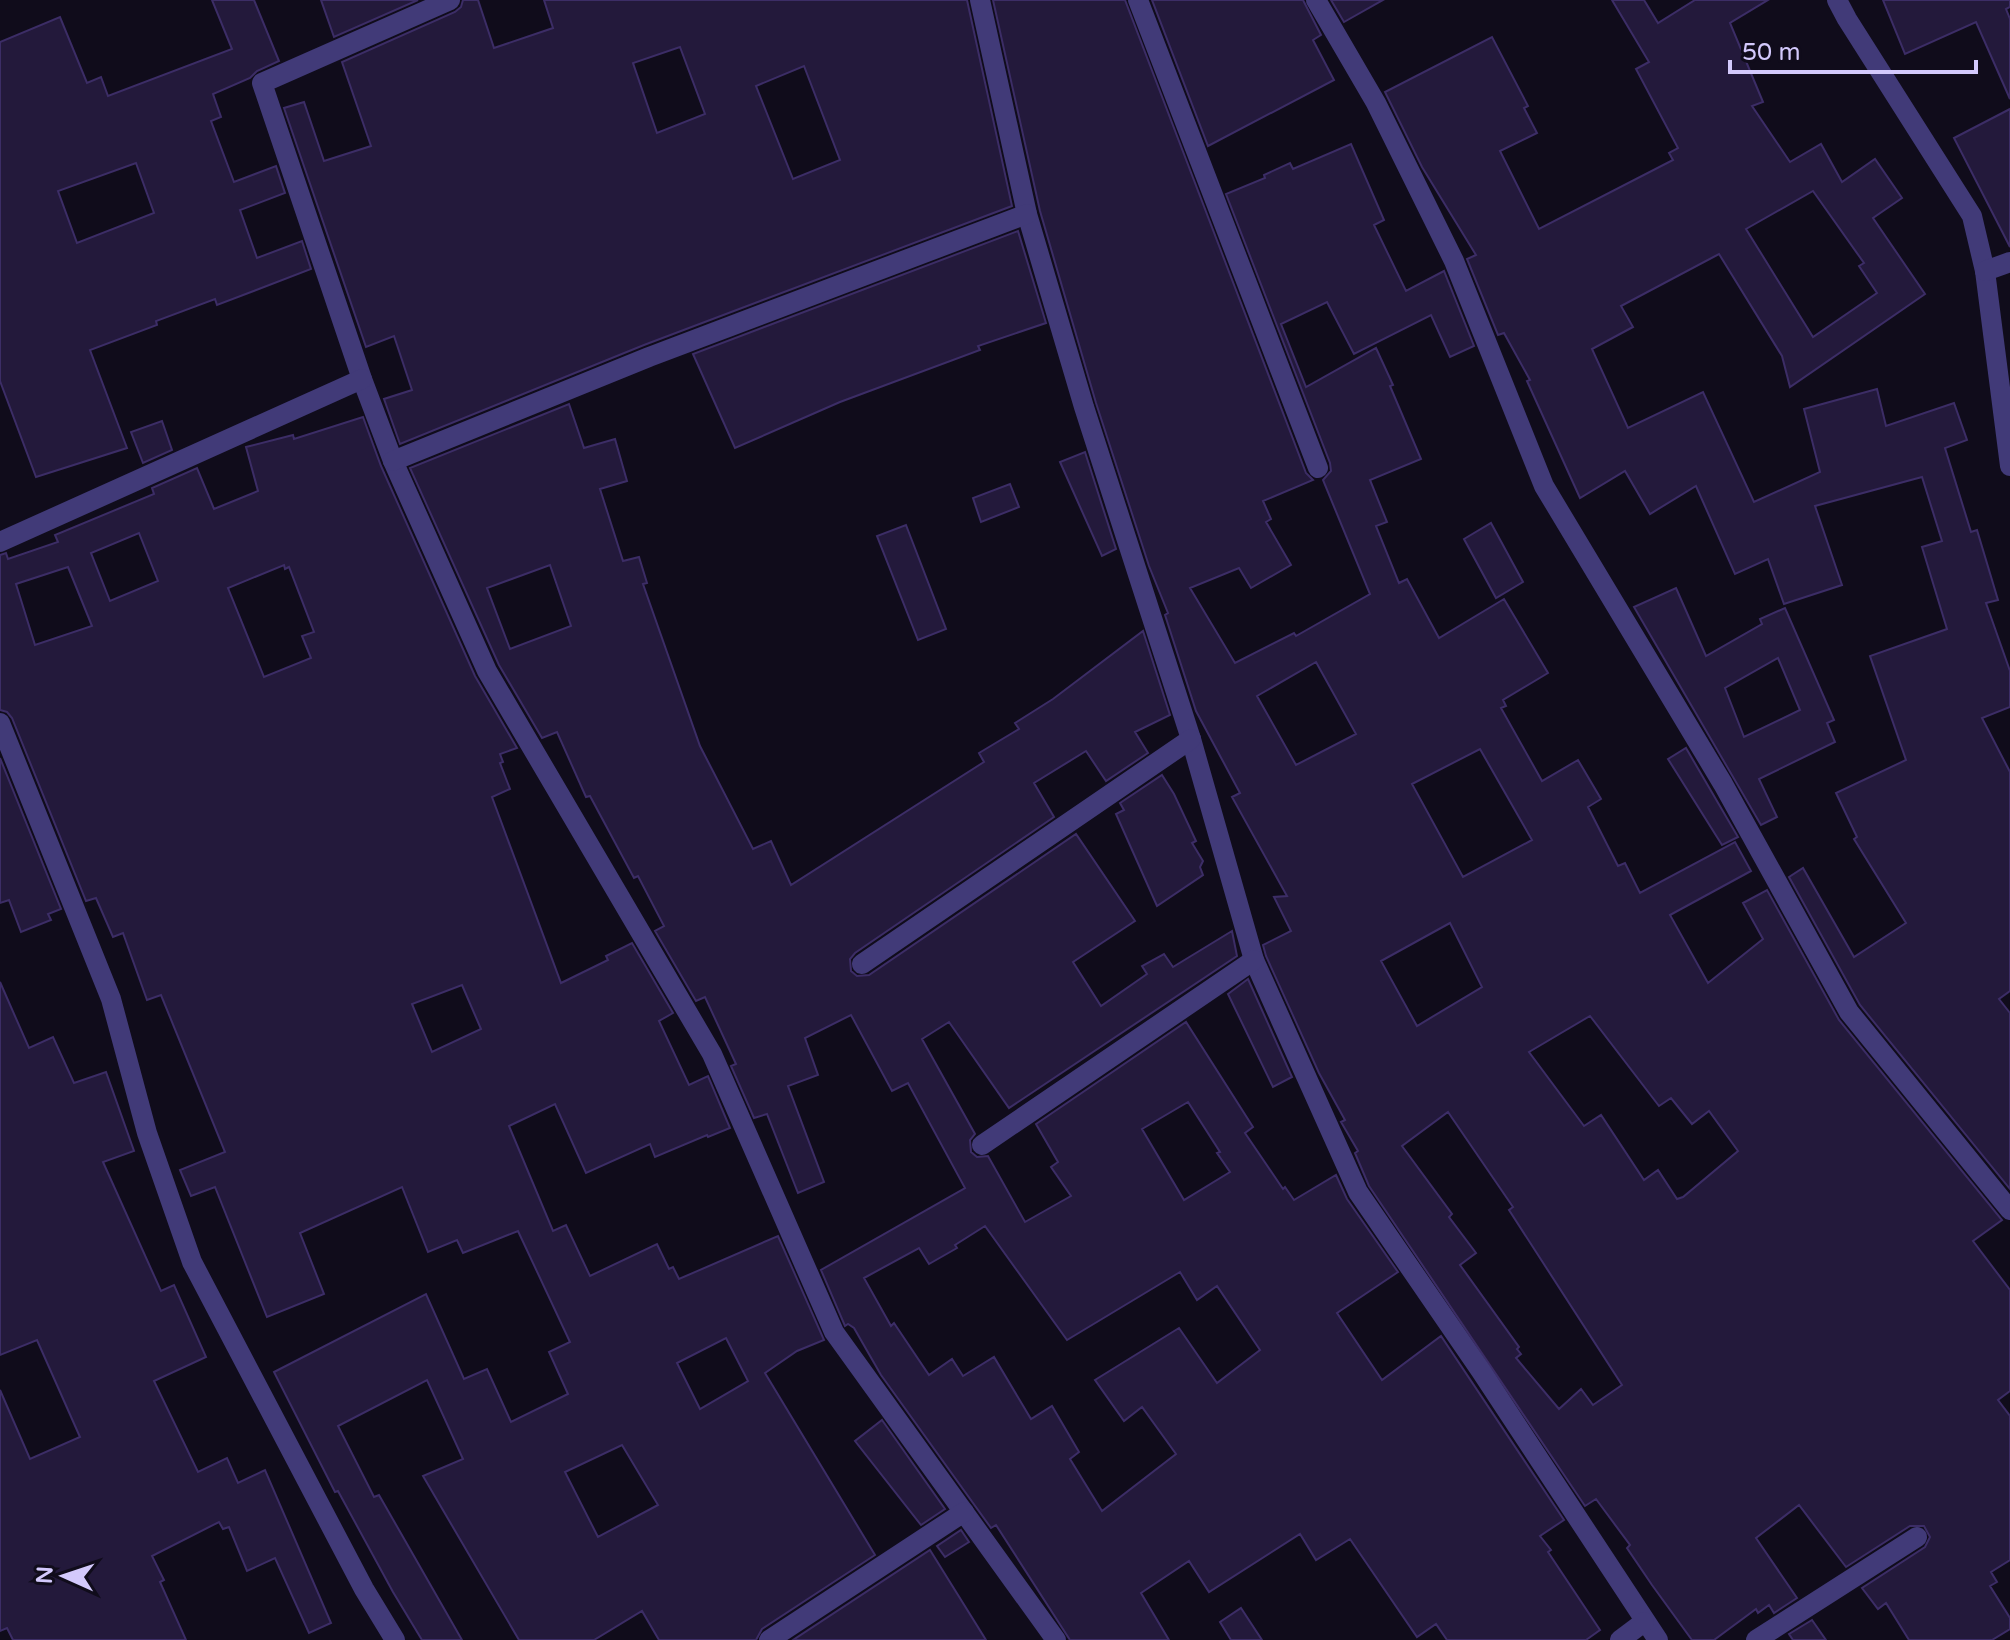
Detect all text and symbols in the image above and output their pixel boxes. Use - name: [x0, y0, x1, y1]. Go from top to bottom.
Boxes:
- scale bar: [1730, 24, 1976, 74]
- text: 50 m: [1742, 38, 1800, 67]
- north arrow: [24, 1536, 104, 1616]
- text: N: [32, 1566, 58, 1585]

